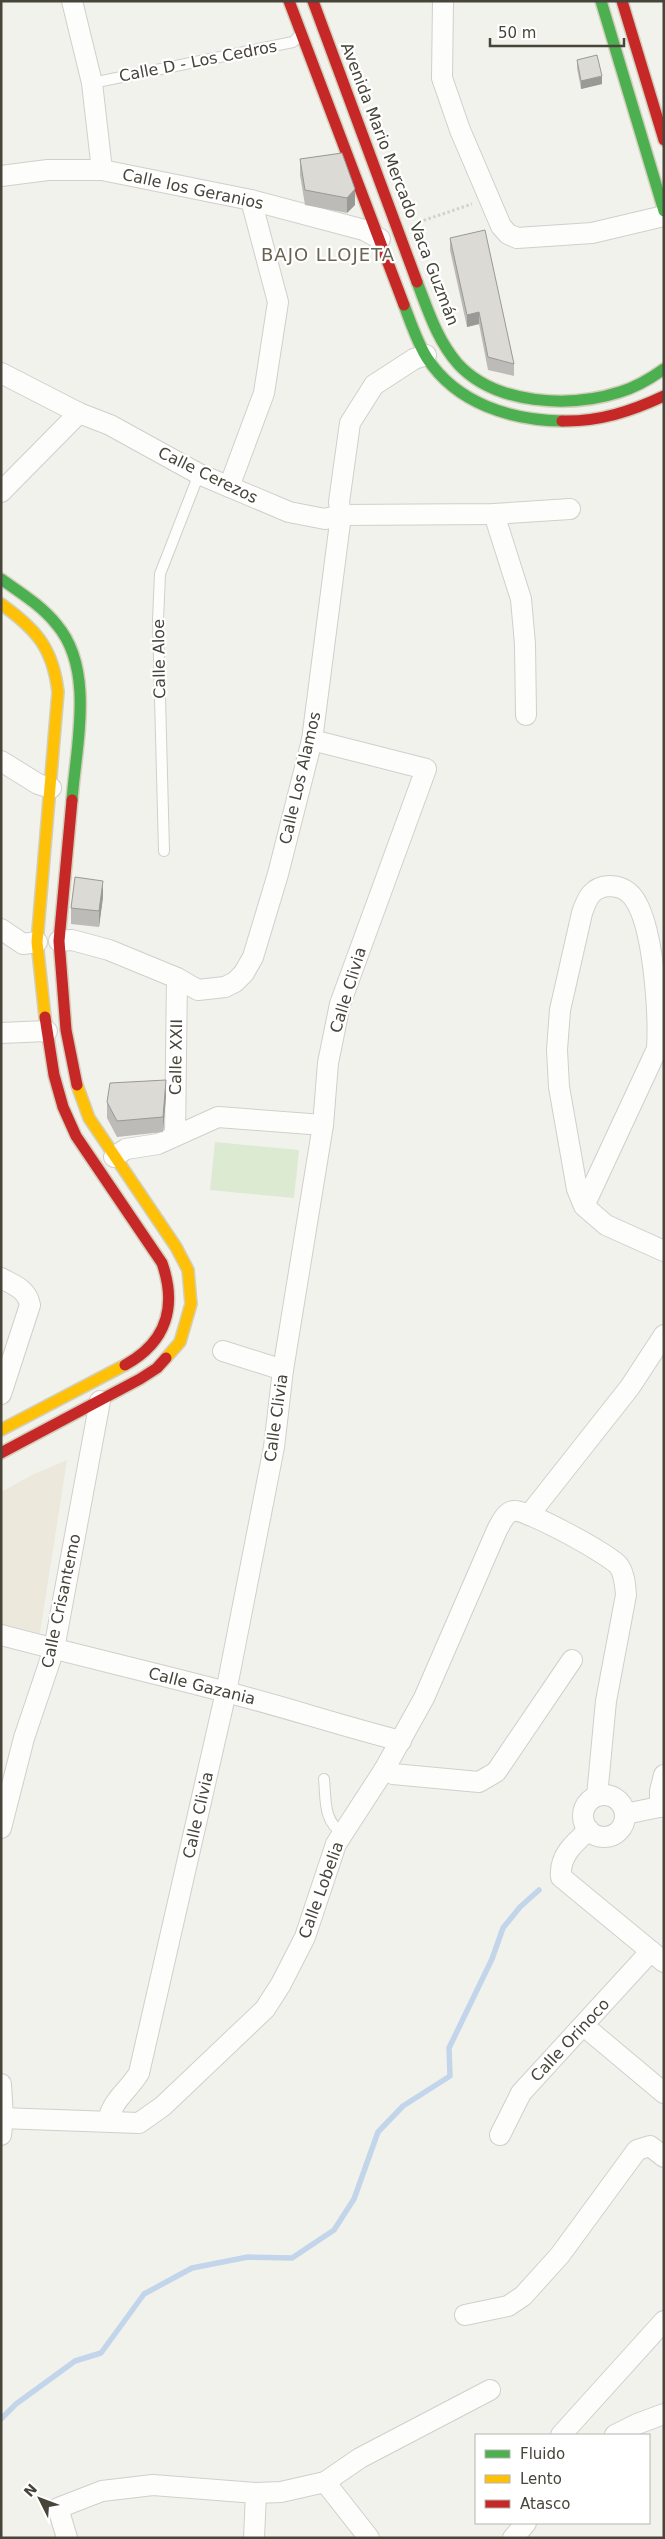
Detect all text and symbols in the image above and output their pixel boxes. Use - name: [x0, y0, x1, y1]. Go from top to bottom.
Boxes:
- scale bar: [490, 15, 624, 47]
- text: 50 m: [498, 24, 536, 42]
- street label: Calle D - Los Cedros: [117, 36, 279, 86]
- street label: Avenida Mario Mercado Vaca Guzmán: [337, 40, 463, 328]
- street label: Calle los Geranios: [121, 165, 265, 213]
- district label: BAJO LLOJETA: [261, 244, 395, 265]
- street label: Calle Cerezos: [155, 443, 261, 507]
- street label: Calle Aloe: [149, 619, 169, 699]
- street label: Calle Los Alamos: [275, 710, 325, 846]
- street label: Calle Clivia: [326, 945, 370, 1035]
- street label: Calle XXII: [166, 1019, 186, 1095]
- street label: Calle Clivia: [260, 1373, 292, 1463]
- street label: Calle Crisantemo: [37, 1532, 85, 1670]
- street label: Calle Gazania: [147, 1664, 257, 1708]
- street label: Calle Clivia: [179, 1770, 217, 1860]
- street label: Calle Lobelia: [295, 1839, 347, 1941]
- street label: Calle Orinoco: [527, 1994, 613, 2086]
- legend: [475, 2434, 650, 2524]
- text: Fluido: [520, 2445, 565, 2463]
- text: Lento: [520, 2470, 562, 2488]
- north arrow: [15, 2474, 65, 2524]
- text: N: [20, 2481, 40, 2500]
- text: Atasco: [520, 2495, 570, 2513]

